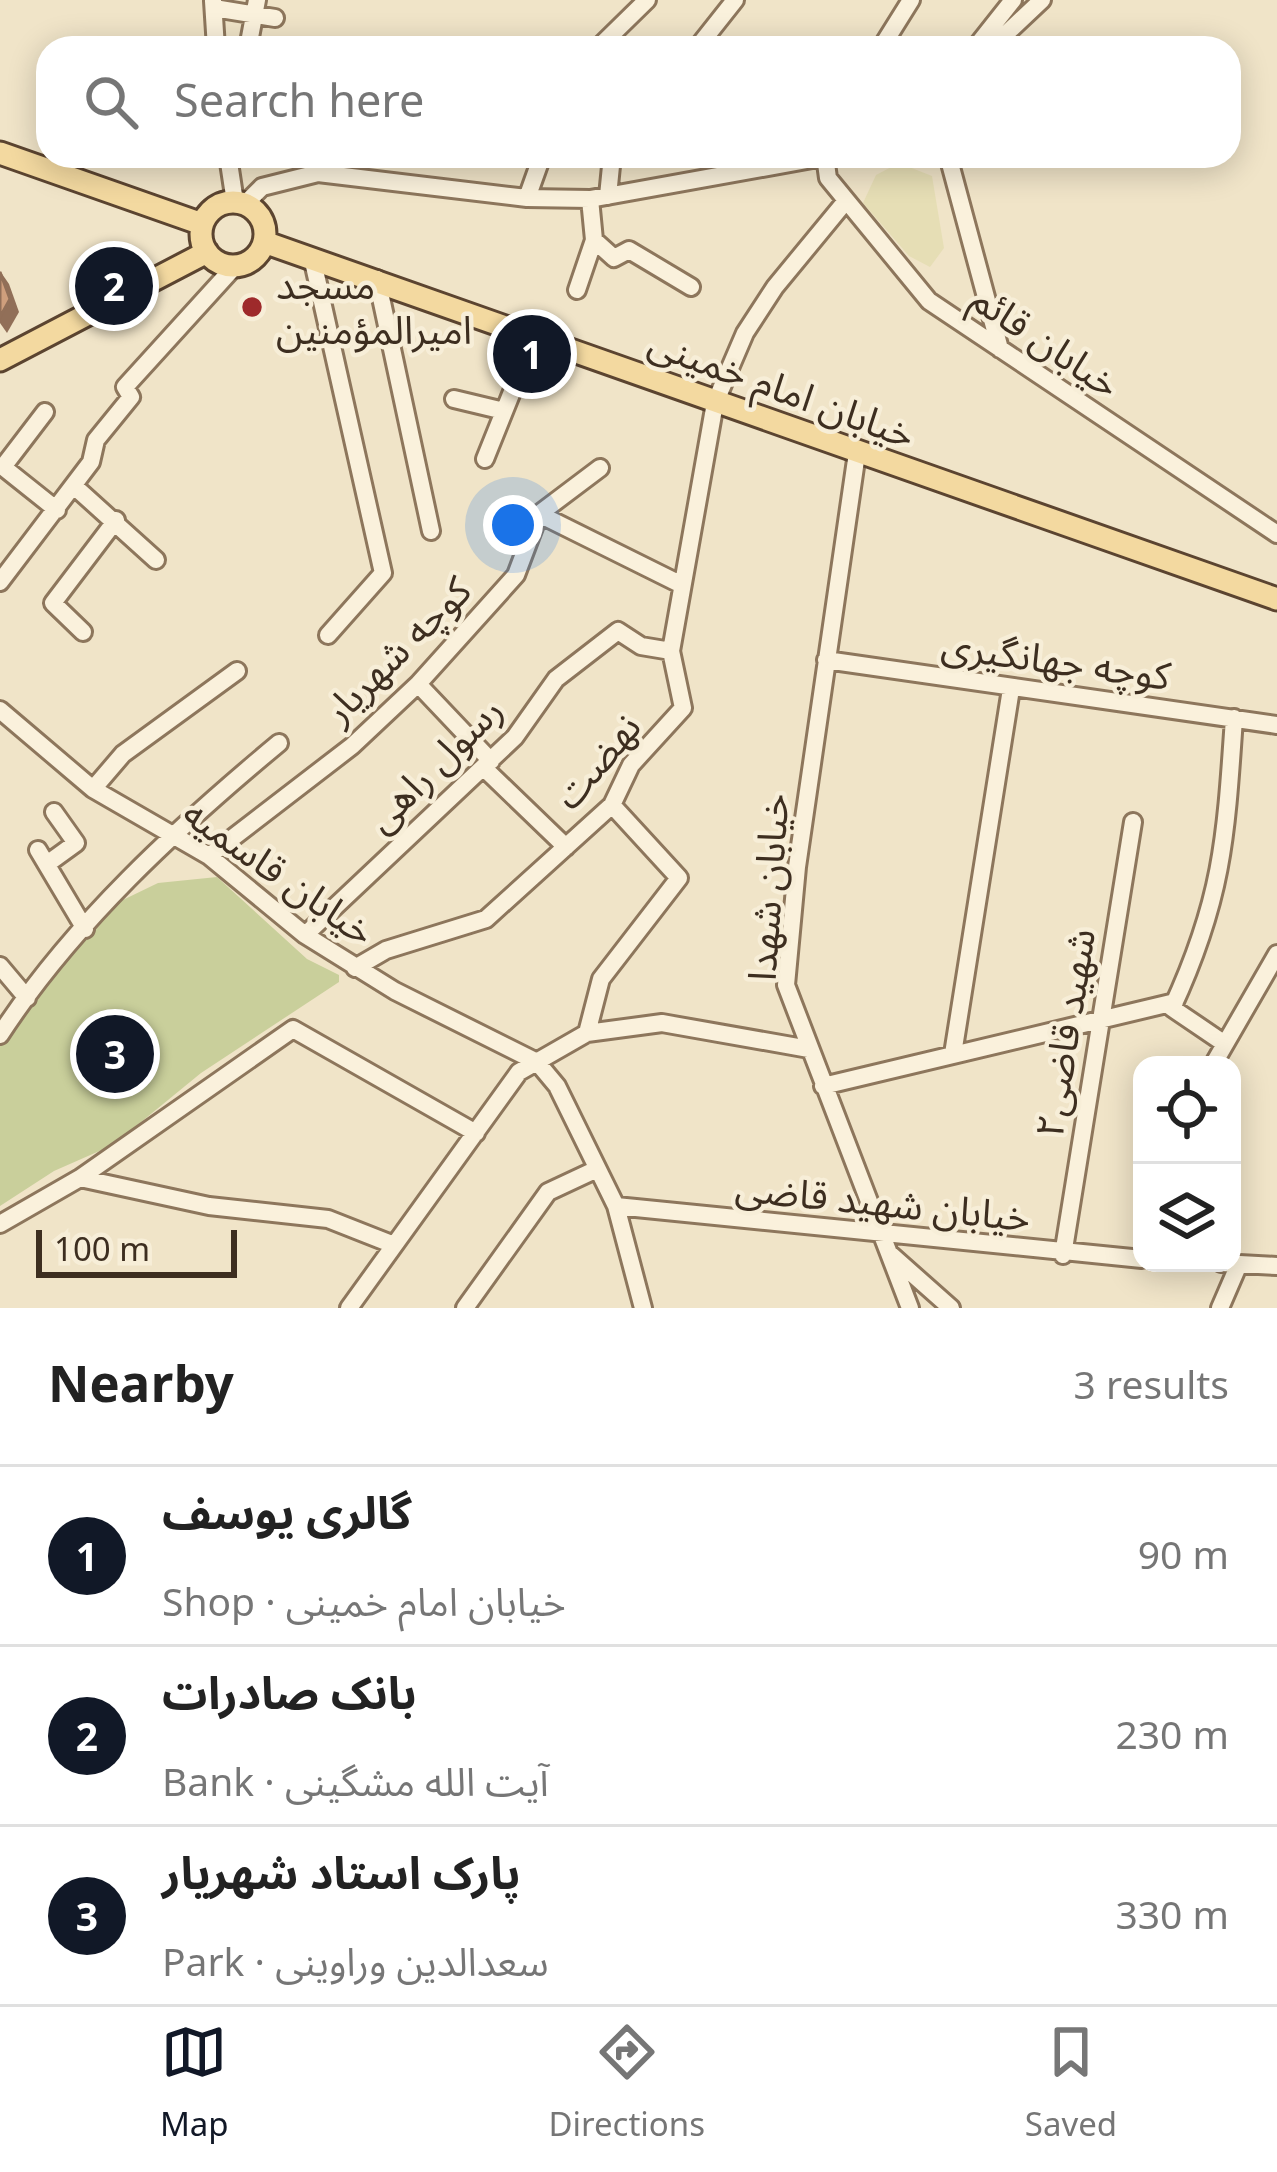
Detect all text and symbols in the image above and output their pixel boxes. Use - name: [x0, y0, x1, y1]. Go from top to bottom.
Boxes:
- search box: [36, 36, 1241, 168]
- text: Search here: [174, 55, 424, 150]
- icon: search: [78, 69, 144, 135]
- pin: 2: [75, 241, 153, 331]
- place label: مسجد امیرالمؤمنین: [276, 245, 472, 373]
- street label: خیابان قائم: [952, 261, 1138, 424]
- marker: مسجد امیرالمؤمنین: [239, 294, 265, 320]
- street label: خیابان امام خمینی: [636, 303, 927, 476]
- pin: 1: [493, 309, 571, 399]
- your location: [483, 495, 543, 555]
- street label: کوچه شهریار: [301, 554, 495, 748]
- street label: کوچه جهانگیری: [936, 604, 1177, 719]
- street label: رسول راهی: [345, 675, 526, 856]
- street label: نهضت: [531, 693, 665, 831]
- street label: خیابان قاسمیه: [163, 775, 393, 971]
- street label: خیابان شهدا: [722, 790, 817, 984]
- street label: شهید قاضی۲: [1009, 923, 1124, 1144]
- pin: 3: [76, 1009, 154, 1099]
- map controls: [1133, 1056, 1241, 1272]
- button: locate: [1133, 1056, 1241, 1164]
- street label: خیابان شهید قاضی: [731, 1147, 1034, 1260]
- button: layers: [1133, 1164, 1241, 1272]
- text: 100 m: [54, 1216, 150, 1285]
- scale bar: [36, 1224, 237, 1277]
- text: Nearby: [48, 1332, 234, 1440]
- text: 3 results: [1074, 1345, 1229, 1428]
- text: گالری یوسف: [162, 1467, 412, 1562]
- text: 90 m: [1138, 1515, 1229, 1598]
- text: 1: [76, 1517, 98, 1600]
- text: Shop · خیابان امام خمینی: [162, 1562, 566, 1645]
- text: بانک صادرات: [162, 1647, 416, 1742]
- text: 230 m: [1115, 1695, 1229, 1778]
- text: 2: [76, 1697, 98, 1780]
- text: Bank · آیت الله مشگینی: [162, 1742, 549, 1825]
- text: پارک استاد شهریار: [162, 1827, 521, 1922]
- text: 330 m: [1115, 1875, 1229, 1958]
- text: 3: [76, 1877, 98, 1960]
- text: Park · سعدالدین وراوینی: [162, 1922, 548, 2005]
- tab: Map: [160, 2019, 229, 2160]
- tab: Directions: [548, 2019, 705, 2160]
- tab: Saved: [1025, 2019, 1117, 2160]

